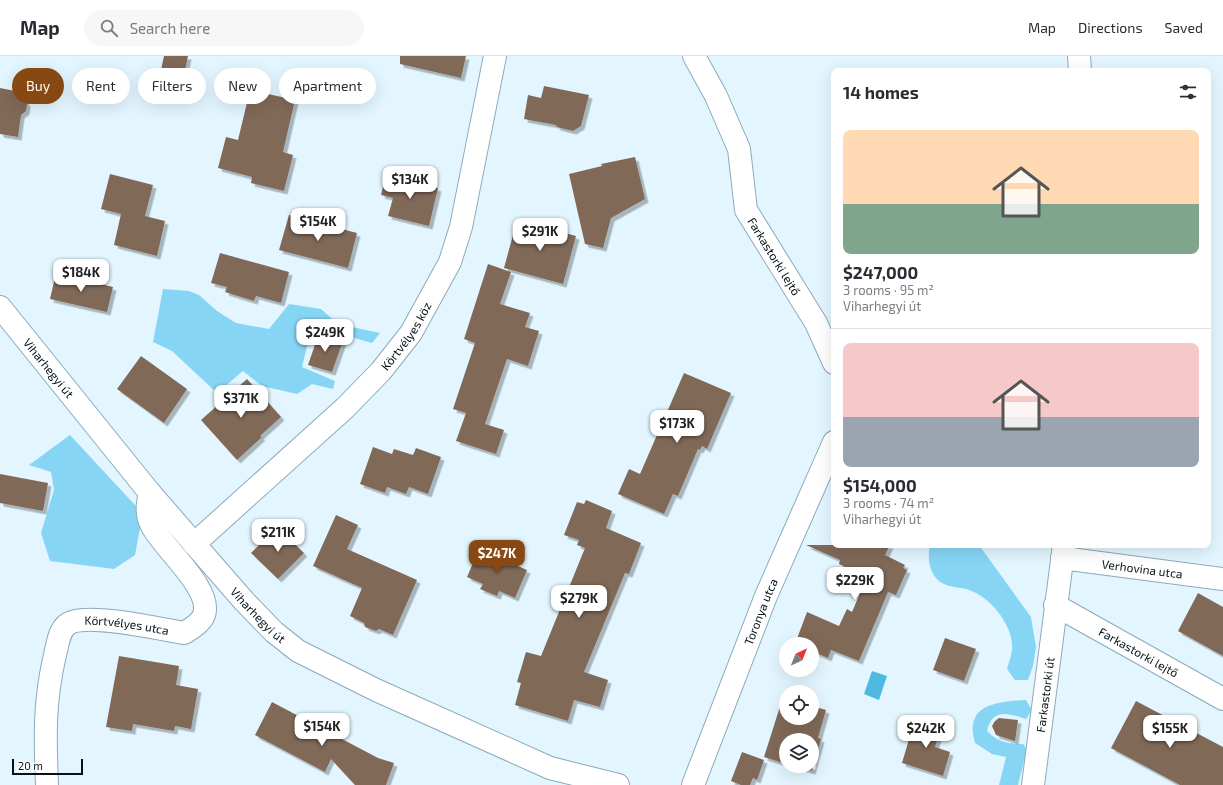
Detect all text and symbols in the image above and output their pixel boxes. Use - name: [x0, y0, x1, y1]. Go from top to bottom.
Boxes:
- search box: [84, 10, 364, 46]
- text: Map: [20, 16, 60, 39]
- icon: search: [98, 17, 120, 39]
- text: Search here: [130, 19, 210, 37]
- text: Map: [1028, 19, 1056, 36]
- text: Directions: [1078, 19, 1143, 36]
- text: Saved: [1165, 19, 1203, 36]
- chip: Buy: [12, 68, 64, 104]
- chip: Rent: [72, 68, 130, 104]
- chip: Filters: [138, 68, 206, 104]
- chip: New: [214, 68, 271, 104]
- chip: Apartment: [279, 68, 376, 104]
- icon: filters: [1177, 81, 1199, 103]
- text: 14 homes: [843, 82, 919, 102]
- icon: home: [985, 156, 1057, 228]
- pin: $134K: [382, 166, 438, 200]
- text: $134K: [391, 171, 429, 187]
- pin: $154K: [290, 208, 346, 242]
- text: $154K: [300, 213, 336, 229]
- street label: Farkastorki lejtő: [745, 215, 804, 298]
- pin: $291K: [512, 218, 568, 252]
- text: $291K: [522, 223, 558, 239]
- pin: $184K: [53, 259, 109, 293]
- text: $247,000: [843, 262, 918, 282]
- text: $184K: [62, 264, 100, 280]
- text: 3 rooms · 95 m²: [843, 282, 934, 298]
- text: Viharhegyi út: [843, 298, 921, 314]
- street label: Körtvélyes köz: [378, 299, 434, 373]
- pin: $249K: [297, 319, 353, 353]
- text: $249K: [305, 324, 345, 340]
- street label: Viharhegyi út: [21, 335, 77, 401]
- icon: home: [985, 369, 1057, 441]
- pin: $371K: [213, 385, 269, 419]
- text: $371K: [223, 390, 259, 406]
- pin: $173K: [649, 410, 705, 444]
- text: $173K: [659, 415, 695, 431]
- text: $154,000: [843, 475, 917, 495]
- text: 3 rooms · 74 m²: [843, 495, 934, 511]
- text: Viharhegyi út: [843, 511, 921, 527]
- pin: $211K: [250, 519, 306, 553]
- text: $211K: [261, 524, 295, 540]
- pin: $247K: [469, 540, 525, 574]
- text: $247K: [478, 545, 516, 561]
- street label: Verhovina utca: [1101, 556, 1184, 581]
- pin: $229K: [827, 567, 883, 601]
- text: $229K: [836, 572, 874, 588]
- street label: Toronya utca: [741, 576, 780, 647]
- street label: Viharhegyi út: [228, 584, 289, 646]
- pin: $279K: [551, 585, 607, 619]
- text: $279K: [560, 590, 598, 606]
- street label: Körtvélyes utca: [84, 613, 170, 637]
- street label: Farkastorki lejtő: [1097, 624, 1181, 680]
- north arrow: [779, 637, 819, 677]
- map controls: [779, 637, 819, 773]
- street label: Farkastorki út: [1033, 656, 1057, 733]
- button: locate: [779, 685, 819, 725]
- pin: $154K: [294, 713, 350, 747]
- pin: $242K: [898, 715, 954, 749]
- pin: $155K: [1142, 715, 1198, 749]
- text: $154K: [304, 718, 340, 734]
- text: $242K: [906, 720, 946, 736]
- text: $155K: [1152, 720, 1188, 736]
- button: layers: [779, 733, 819, 773]
- scale bar: [12, 757, 83, 776]
- text: 20 m: [18, 759, 43, 772]

